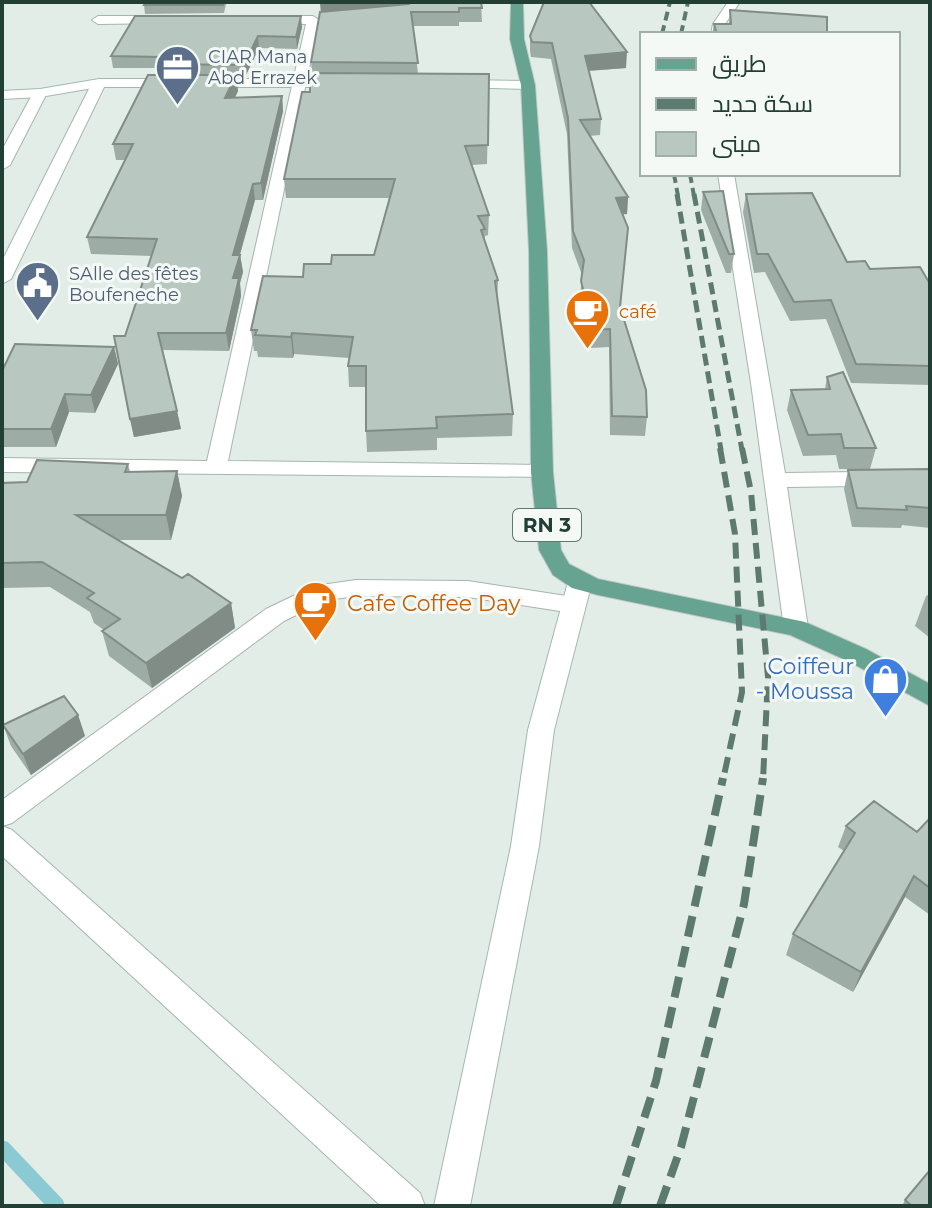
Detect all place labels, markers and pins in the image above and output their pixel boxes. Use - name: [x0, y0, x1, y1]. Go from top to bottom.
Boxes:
- office icon: CIAR Mana Abd Errazek: [153, 43, 201, 106]
- place label: CIAR Mana Abd Errazek: [208, 46, 317, 89]
- public building icon: SAlle des fêtes Boufeneche: [14, 260, 62, 323]
- place label: SAlle des fêtes Boufeneche: [69, 263, 198, 306]
- cafe icon: café: [564, 288, 612, 351]
- place label: café: [619, 301, 657, 323]
- cafe icon: Cafe Coffee Day: [292, 579, 340, 642]
- place label: Cafe Coffee Day: [347, 590, 520, 617]
- place label: Coiffeur - Moussa: [756, 653, 854, 705]
- shop icon: Coiffeur - Moussa: [861, 655, 909, 718]

